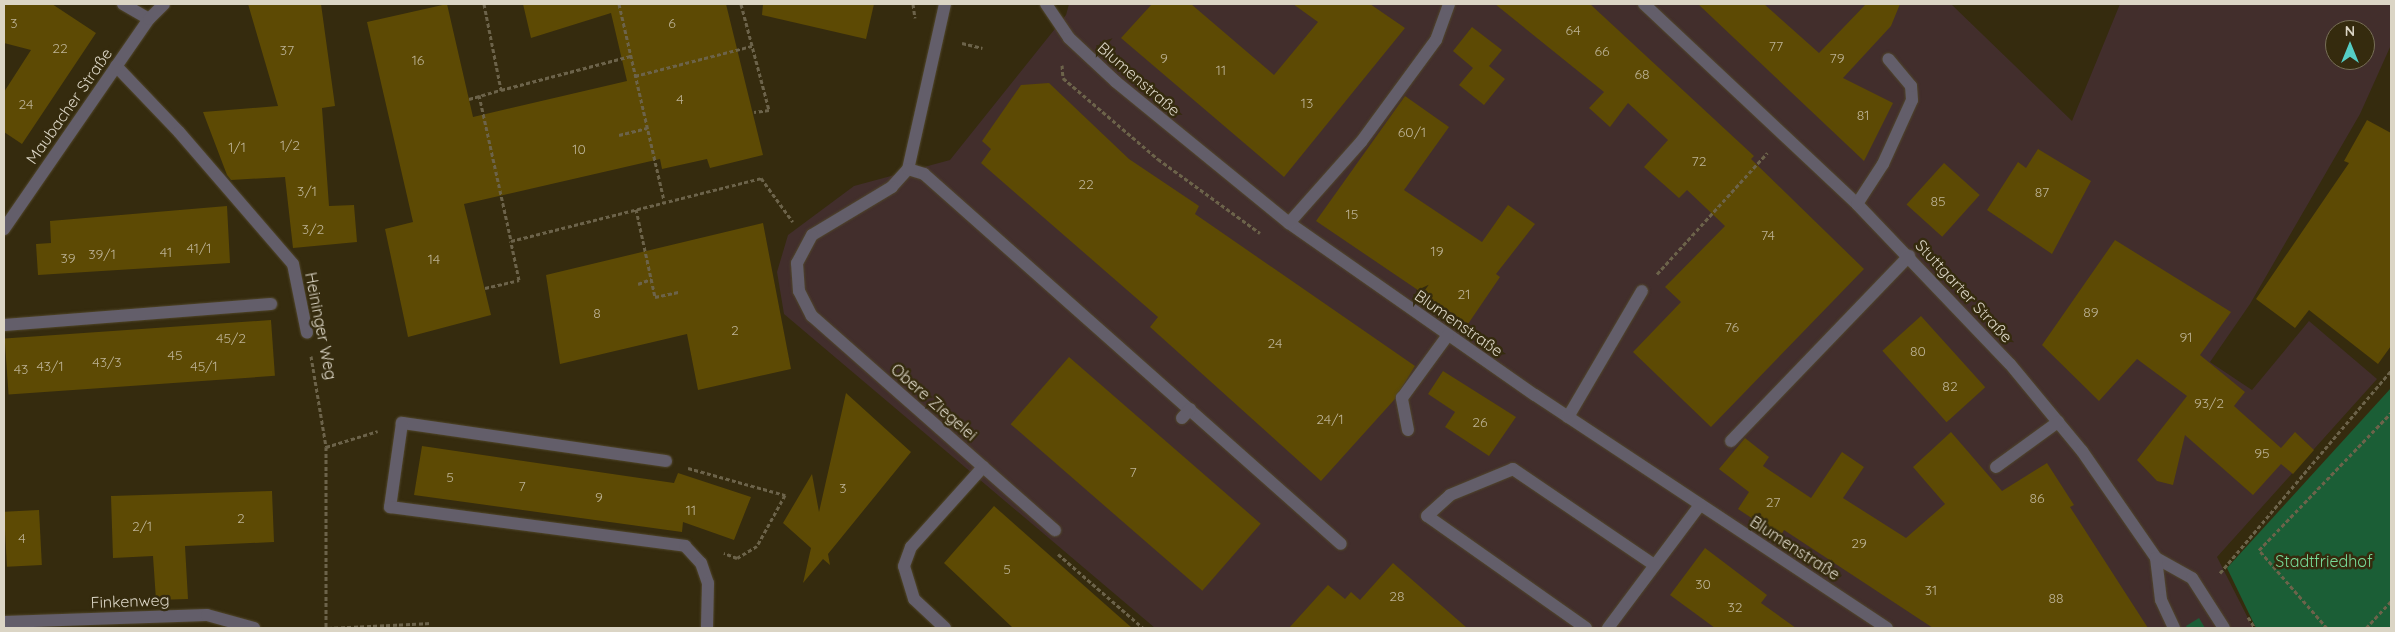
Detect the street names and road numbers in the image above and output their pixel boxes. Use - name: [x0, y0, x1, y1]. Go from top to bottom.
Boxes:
- street label: Blumenstraße: [1094, 38, 1184, 120]
- street label: Maubacher Straße: [22, 44, 116, 168]
- street label: Stuttgarter Straße: [1911, 236, 2017, 346]
- street label: Heininger Weg: [301, 271, 341, 381]
- street label: Blumenstraße: [1411, 286, 1507, 360]
- street label: Obere Ziegelei: [887, 359, 981, 445]
- street label: Blumenstraße: [1746, 512, 1844, 584]
- street label: Finkenweg: [90, 590, 170, 612]

